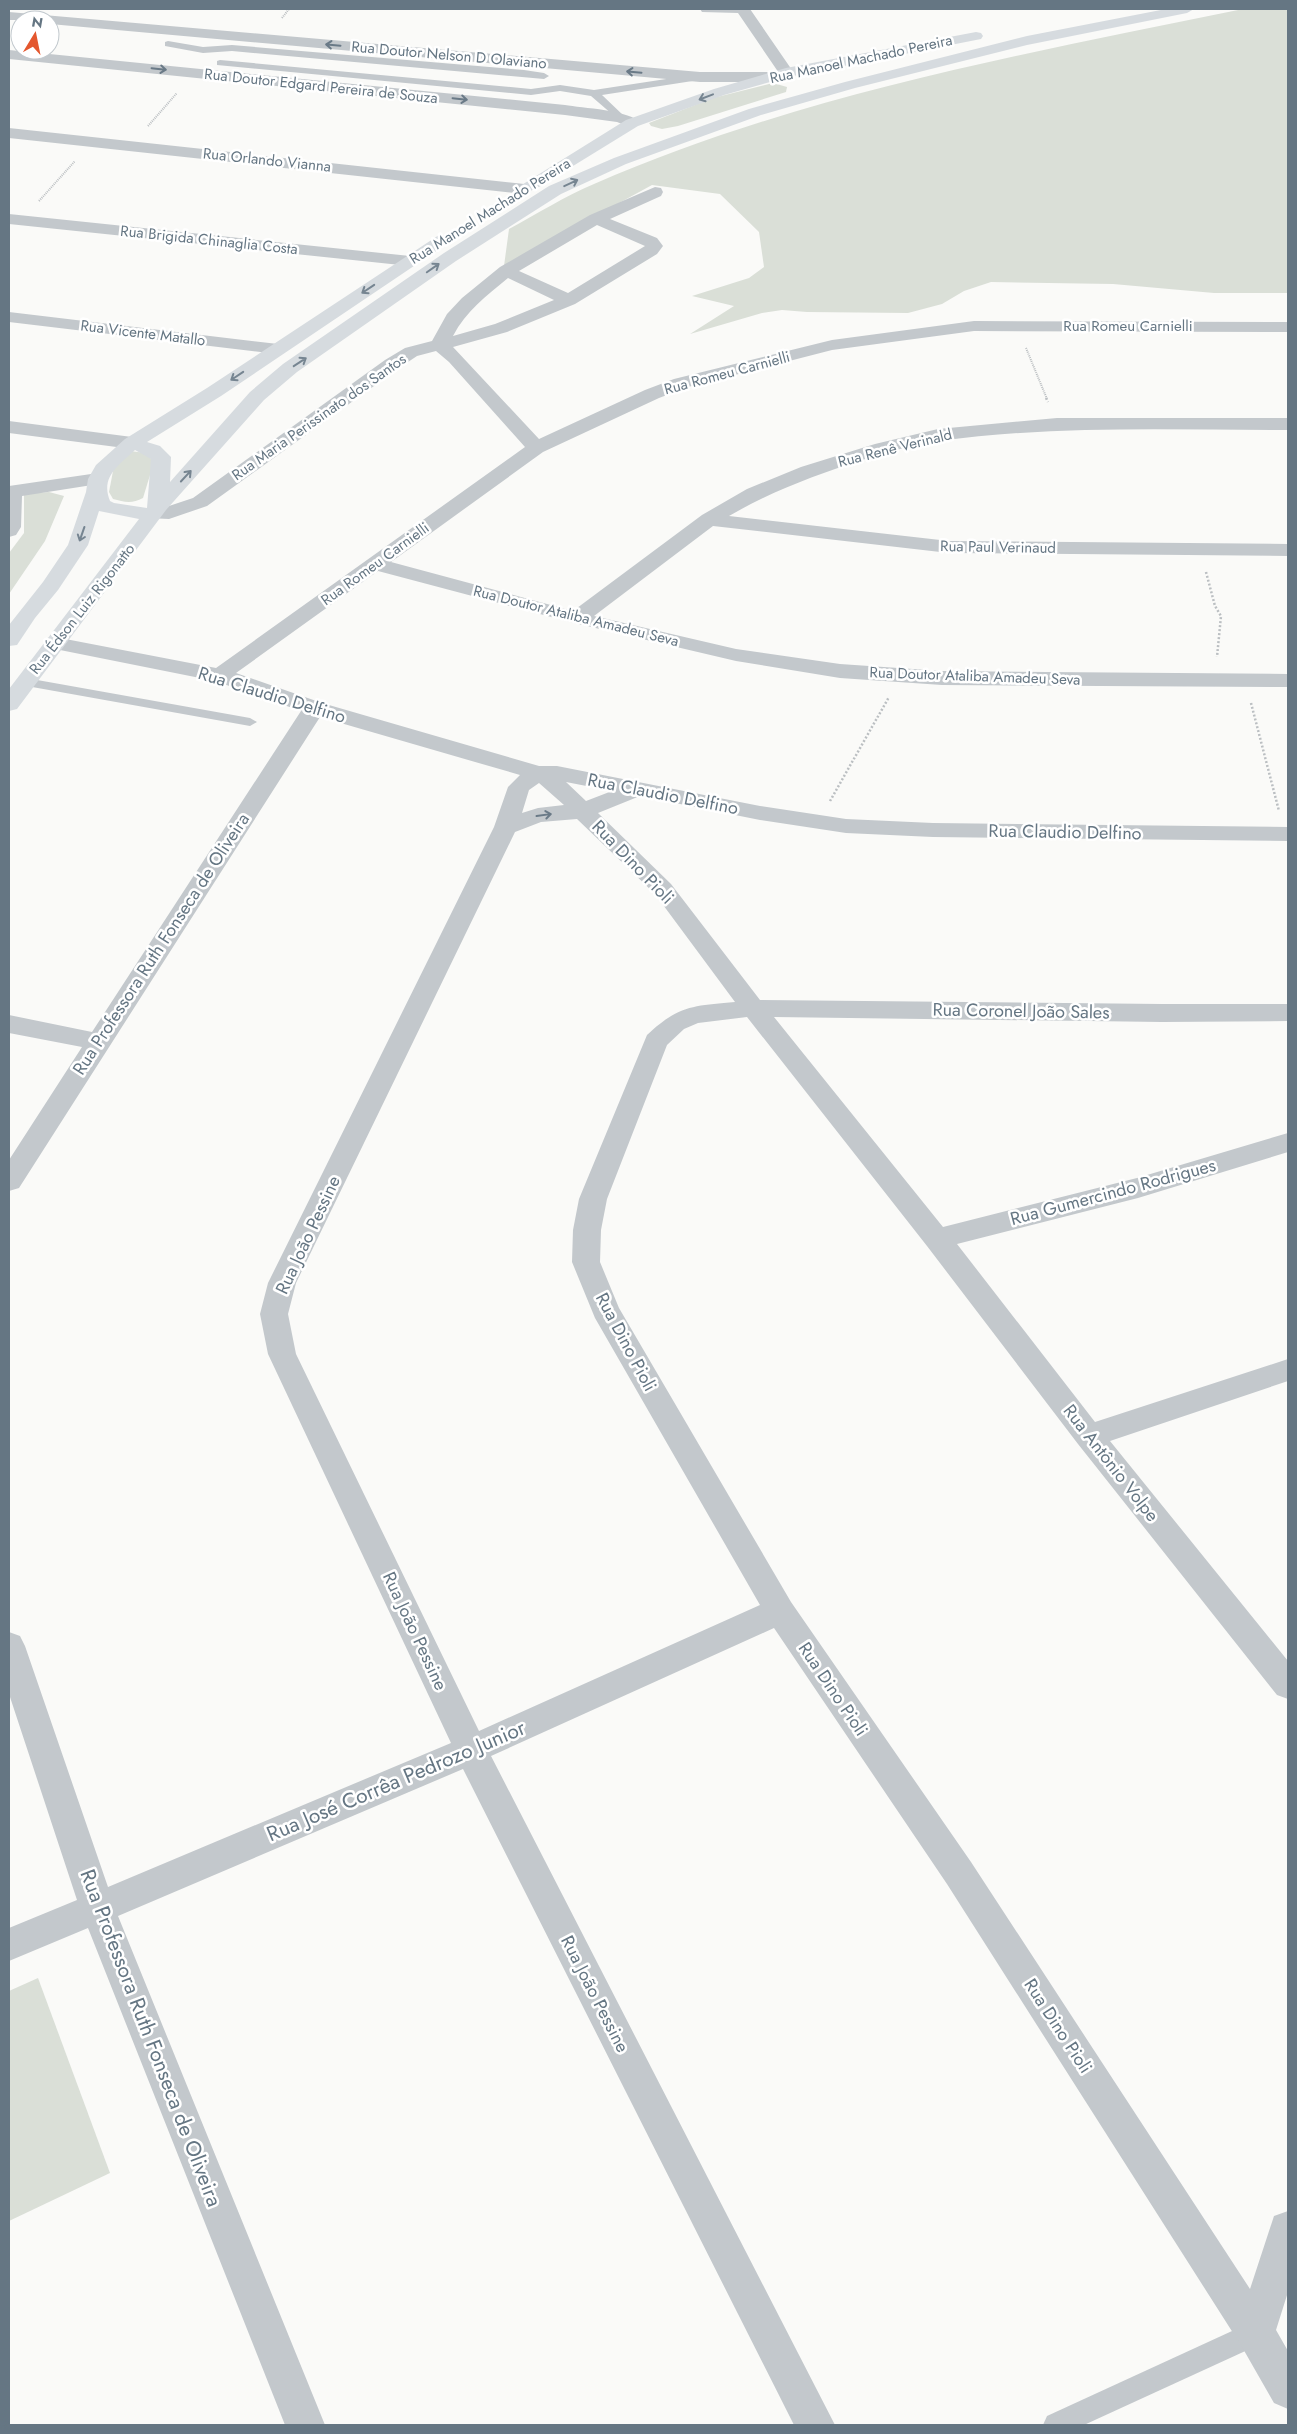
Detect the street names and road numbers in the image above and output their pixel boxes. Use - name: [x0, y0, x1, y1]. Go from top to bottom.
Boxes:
- street label: Rua Manoel Machado Pereira: [768, 29, 954, 89]
- street label: Rua Doutor Nelson D Olaviano: [350, 35, 548, 75]
- street label: Rua Doutor Edgard Pereira de Souza: [203, 63, 439, 109]
- street label: Rua Orlando Vianna: [202, 142, 332, 178]
- street label: Rua Manoel Machado Pereira: [405, 152, 575, 270]
- street label: Rua Brigida Chinaglia Costa: [119, 220, 299, 260]
- street label: Rua Vicente Matallo: [79, 314, 207, 352]
- street label: Rua Romeu Carnielli: [1063, 315, 1193, 337]
- street label: Rua Romeu Carnielli: [662, 346, 792, 400]
- street label: Rua Maria Perissinato dos Santos: [227, 348, 411, 486]
- street label: Rua Renê Verinald: [836, 423, 954, 473]
- street label: Rua Romeu Carnielli: [316, 517, 434, 611]
- street label: Rua Paul Verinaud: [940, 535, 1056, 559]
- street label: Rua Édson Luiz Rigonatto: [24, 539, 140, 679]
- street label: Rua Doutor Ataliba Amadeu Seva: [471, 580, 681, 652]
- street label: Rua Claudio Delfino: [195, 660, 349, 730]
- street label: Rua Doutor Ataliba Amadeu Seva: [869, 661, 1081, 691]
- street label: Rua Claudio Delfino: [585, 767, 741, 821]
- street label: Rua Professora Ruth Fonseca de Oliveira: [66, 808, 256, 1080]
- street label: Rua Dino Pioli: [586, 814, 680, 910]
- street label: Rua Claudio Delfino: [988, 818, 1142, 846]
- street label: Rua Coronel João Sales: [932, 996, 1110, 1026]
- street label: Rua Gumercindo Rodrigues: [1007, 1152, 1219, 1232]
- street label: Rua João Pessine: [269, 1171, 347, 1299]
- street label: Rua Dino Pioli: [589, 1288, 663, 1396]
- street label: Rua Antônio Volpe: [1057, 1399, 1165, 1527]
- street label: Rua João Pessine: [376, 1567, 454, 1695]
- street label: Rua Dino Pioli: [792, 1637, 874, 1741]
- street label: Rua José Corrêa Pedrozo Junior: [262, 1712, 531, 1849]
- street label: Rua Professora Ruth Fonseca de Oliveira: [73, 1865, 229, 2211]
- street label: Rua João Pessine: [554, 1931, 636, 2057]
- street label: Rua Dino Pioli: [1018, 1973, 1098, 2079]

